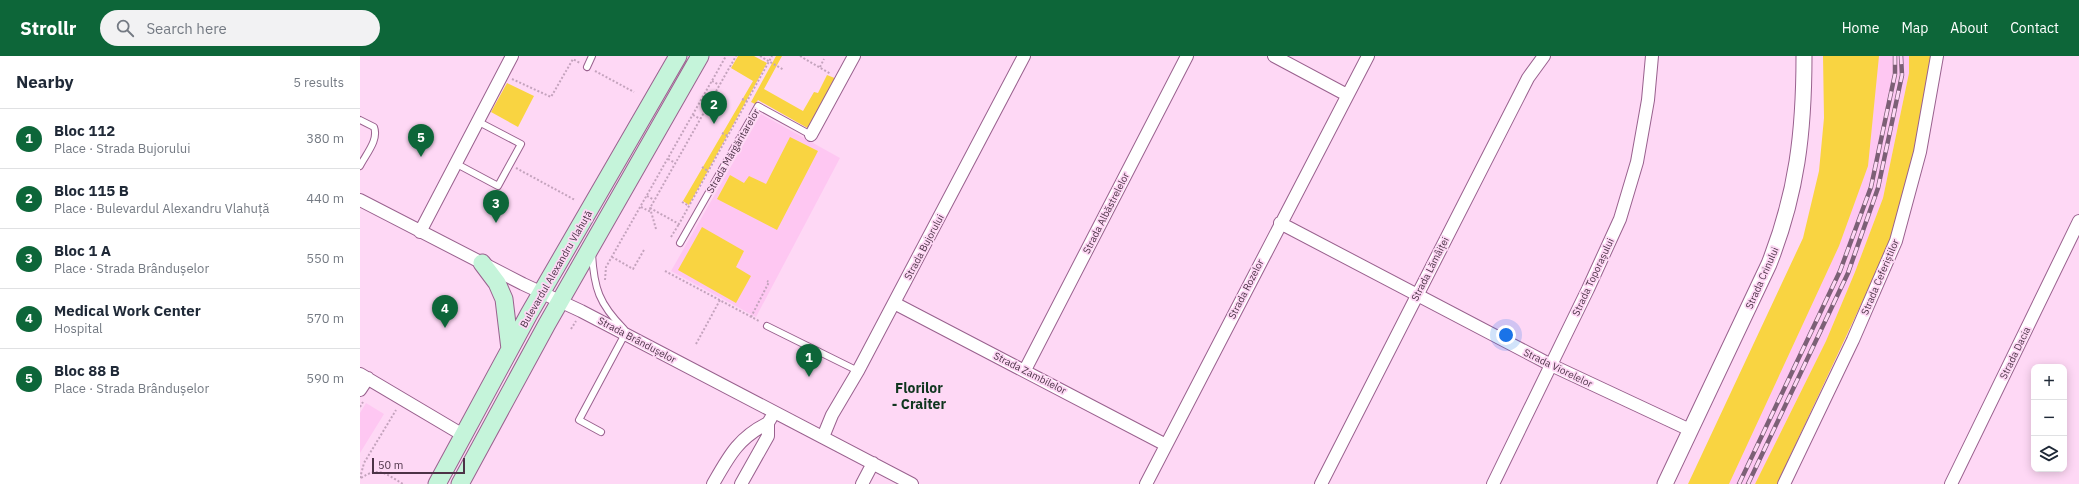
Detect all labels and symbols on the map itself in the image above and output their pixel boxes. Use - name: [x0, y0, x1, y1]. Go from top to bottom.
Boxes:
- pin: 2: [701, 91, 727, 124]
- street label: Strada Mărgăritarelor: [704, 106, 763, 196]
- pin: 5: [408, 124, 434, 157]
- street label: Strada Albăstrelelor: [1080, 170, 1132, 256]
- pin: 3: [483, 190, 509, 223]
- street label: Bulevardul Alexandru Vlahuță: [517, 208, 595, 330]
- street label: Strada Bujorului: [901, 212, 947, 282]
- street label: Strada Lămâiței: [1408, 235, 1452, 303]
- street label: Strada Toporașului: [1569, 236, 1617, 318]
- street label: Strada Ceferiștilor: [1858, 237, 1902, 317]
- street label: Strada Crinului: [1743, 245, 1781, 311]
- street label: Strada Rozelor: [1225, 257, 1267, 321]
- pin: 4: [432, 295, 458, 328]
- street label: Strada Brândușelor: [596, 314, 679, 366]
- street label: Strada Dacia: [1997, 324, 2034, 381]
- your location: [1496, 325, 1516, 345]
- pin: 1: [796, 344, 822, 377]
- street label: Strada Viorelelor: [1521, 346, 1595, 390]
- street label: Strada Zambilelor: [991, 349, 1069, 397]
- district label: Florilor - Craiter: [892, 379, 946, 413]
- scale bar: [372, 456, 465, 475]

